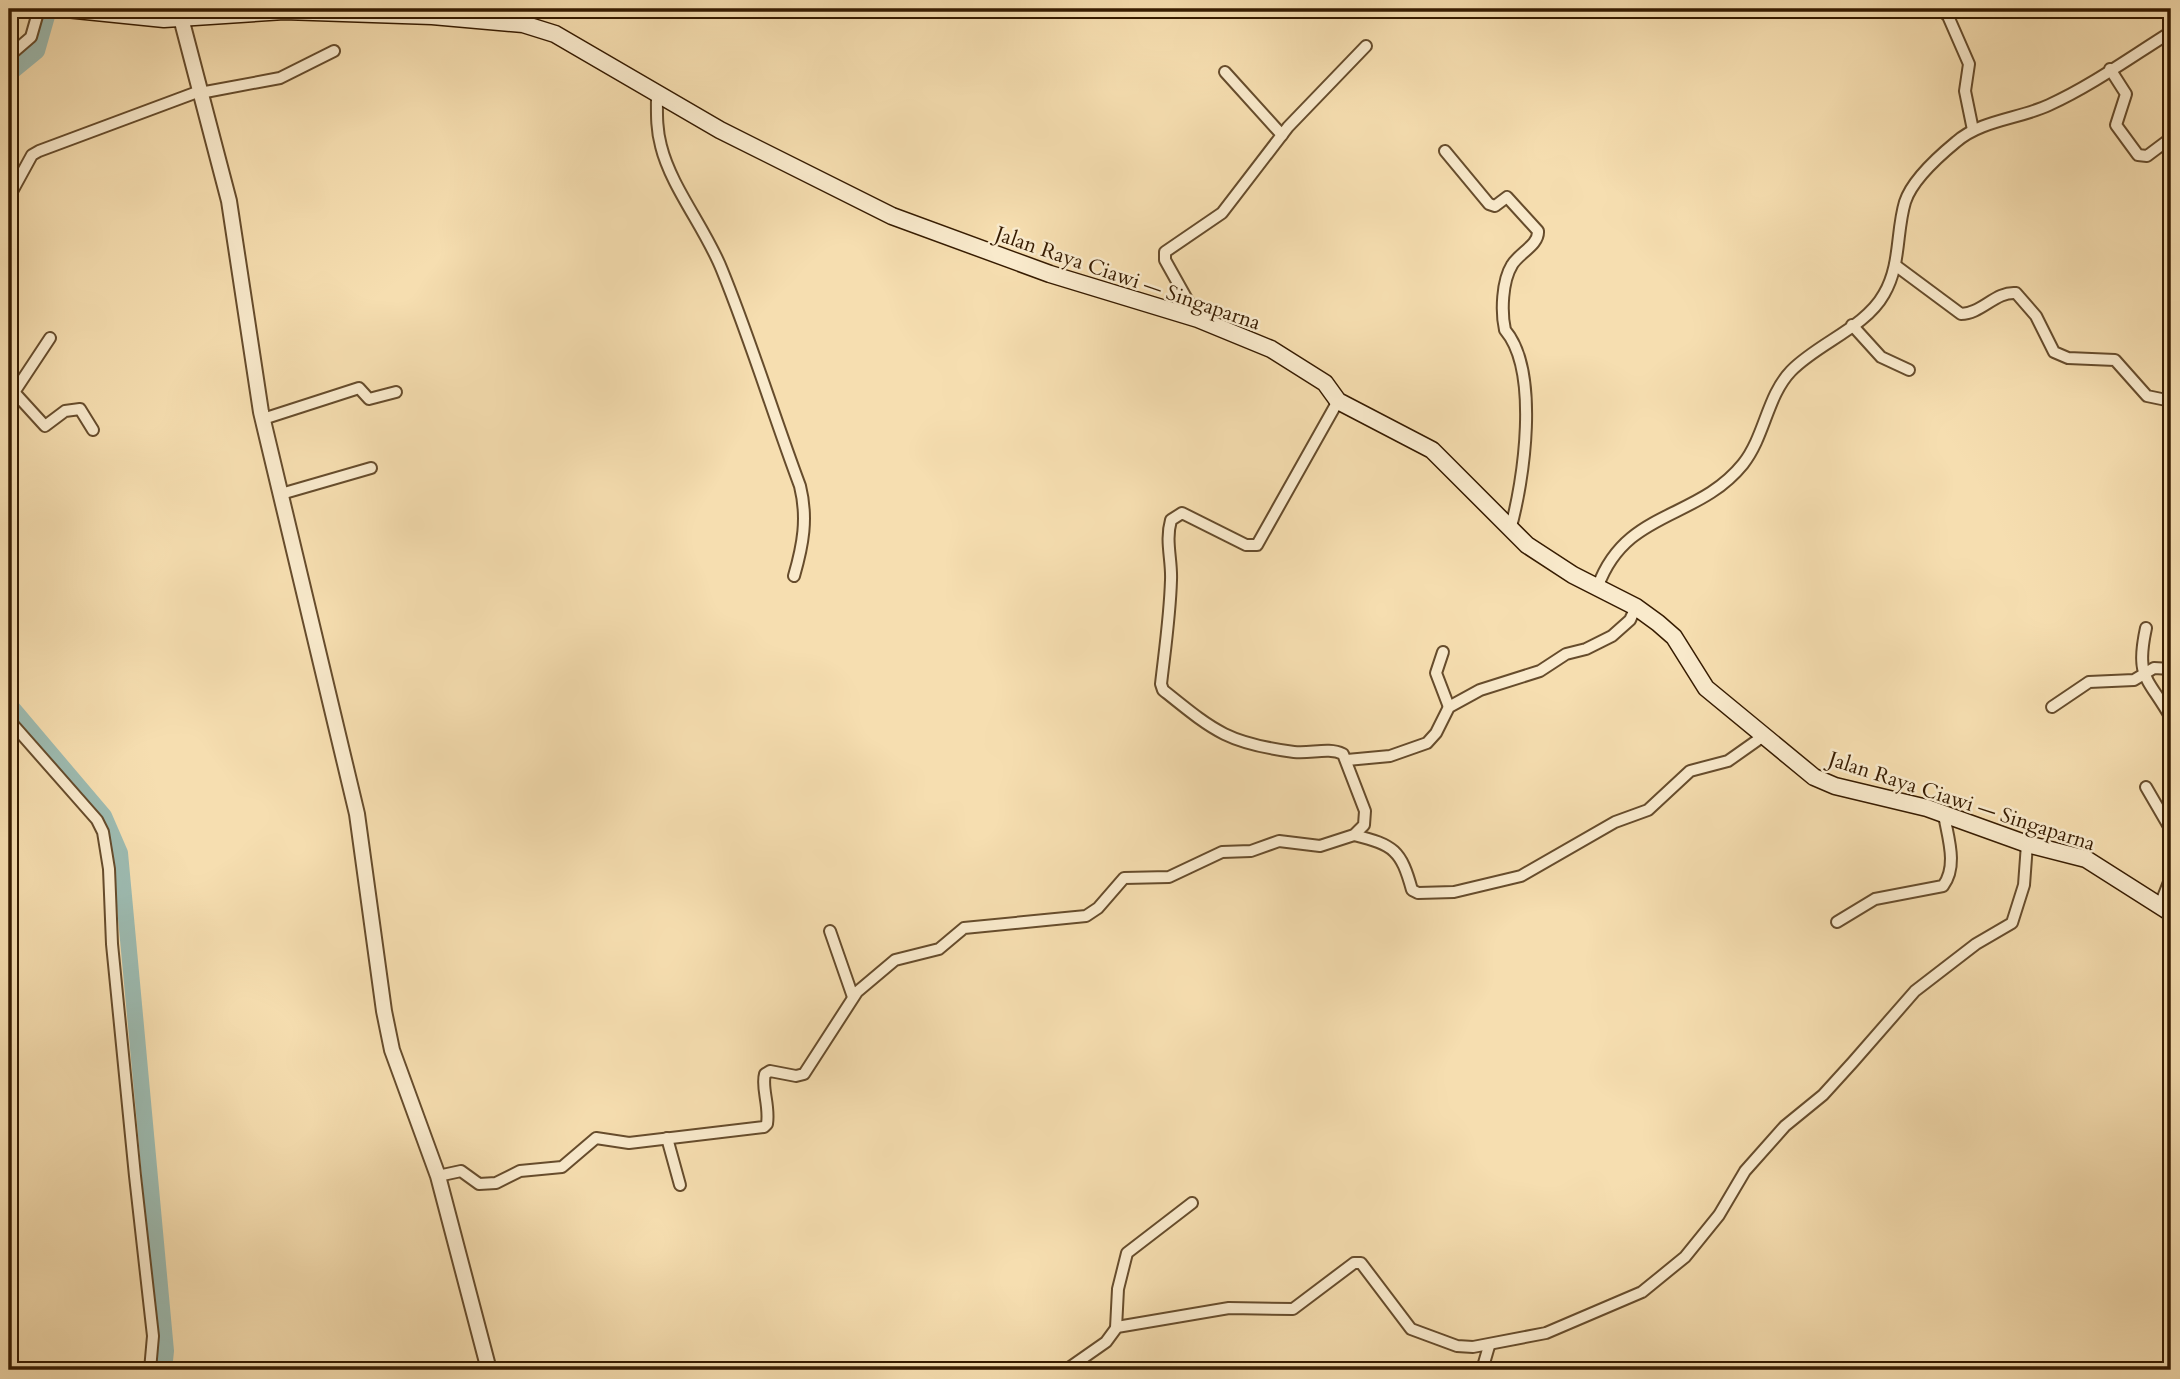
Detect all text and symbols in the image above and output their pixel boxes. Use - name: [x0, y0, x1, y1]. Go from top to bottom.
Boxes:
- street label: Jalan Raya Ciawi — Singaparna: [988, 218, 1264, 338]
- street label: Jalan Raya Ciawi — Singaparna: [1822, 744, 2099, 858]

